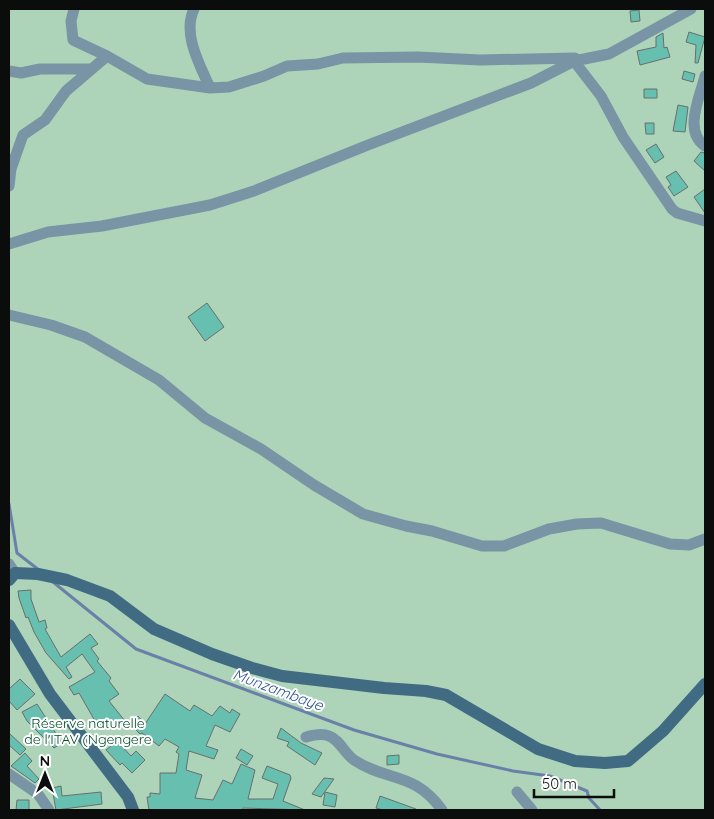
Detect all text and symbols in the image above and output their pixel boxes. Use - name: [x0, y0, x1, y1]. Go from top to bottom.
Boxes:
- water label: Munzambaye: [230, 664, 326, 715]
- park label: Réserve naturelle de l'ITAV (Ngengere: [24, 714, 152, 748]
- north arrow: [20, 749, 70, 799]
- text: N: [40, 752, 50, 770]
- scale bar: [534, 766, 614, 798]
- text: 50 m: [542, 774, 577, 793]

